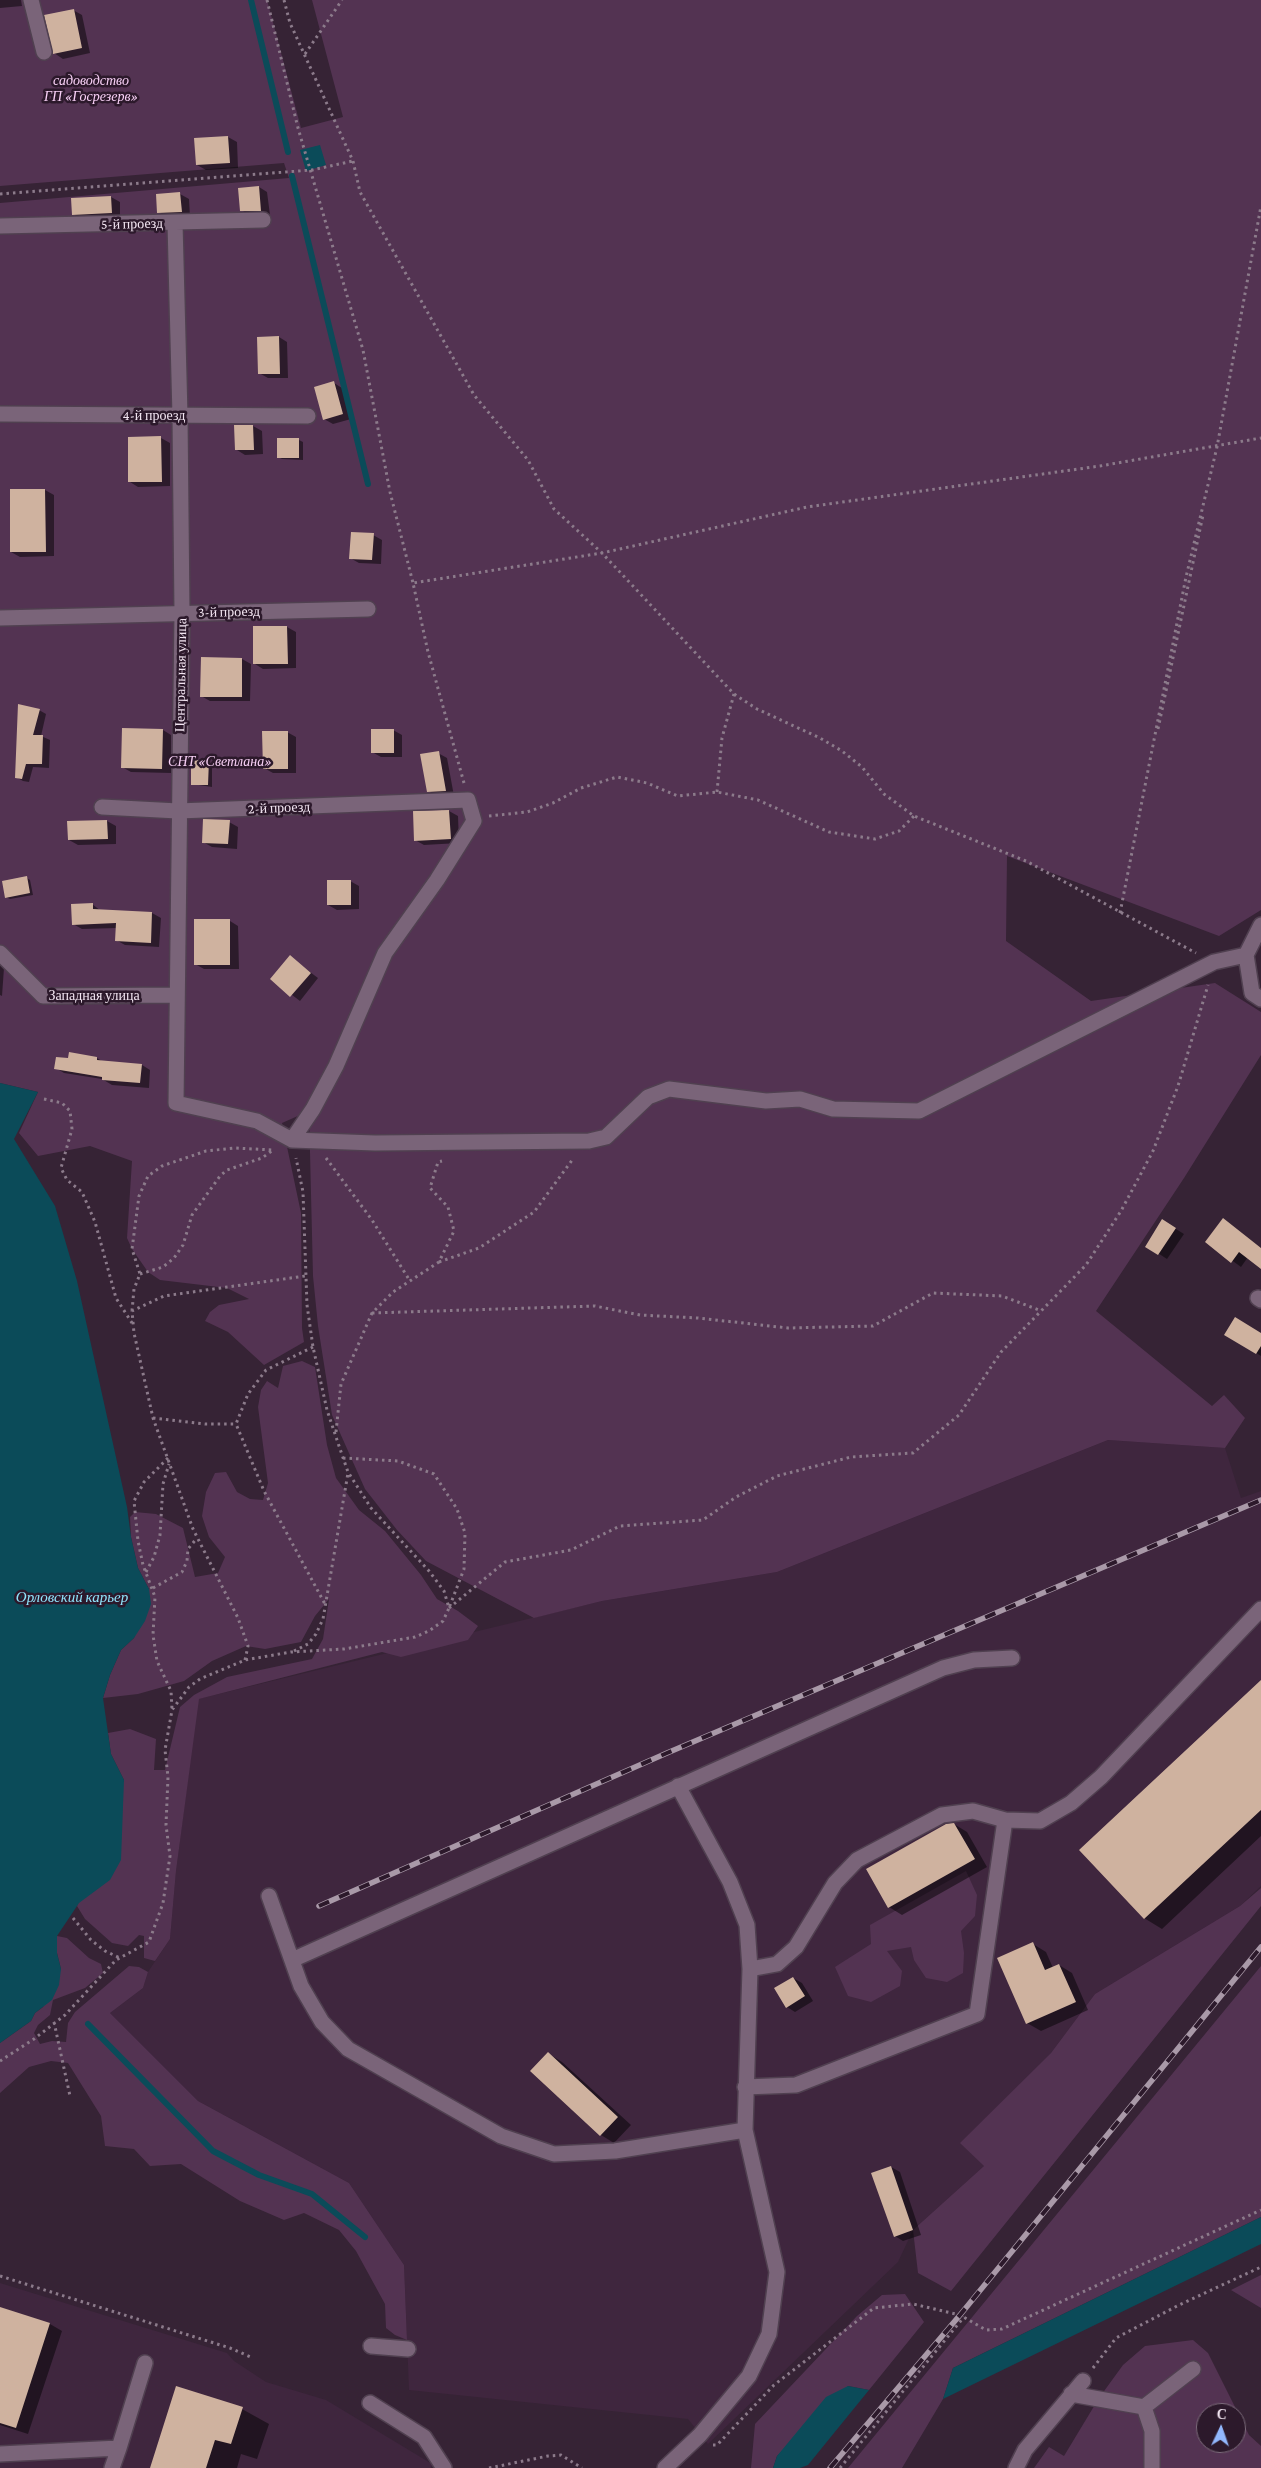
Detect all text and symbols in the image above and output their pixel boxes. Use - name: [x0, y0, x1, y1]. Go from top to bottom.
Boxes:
- park label: садоводство ГП «Госрезерв»: [44, 73, 138, 105]
- street label: 5-й проезд: [101, 215, 163, 233]
- street label: 4-й проезд: [123, 408, 185, 424]
- street label: 3-й проезд: [198, 603, 260, 621]
- street label: Центральная улица: [172, 618, 190, 732]
- park label: СНТ «Светлана»: [168, 754, 272, 770]
- street label: 2-й проезд: [248, 799, 310, 817]
- street label: Западная улица: [48, 988, 140, 1004]
- water label: Орловский карьер: [16, 1588, 128, 1606]
- north arrow: [1196, 2403, 1246, 2453]
- text: С: [1216, 2406, 1227, 2422]

